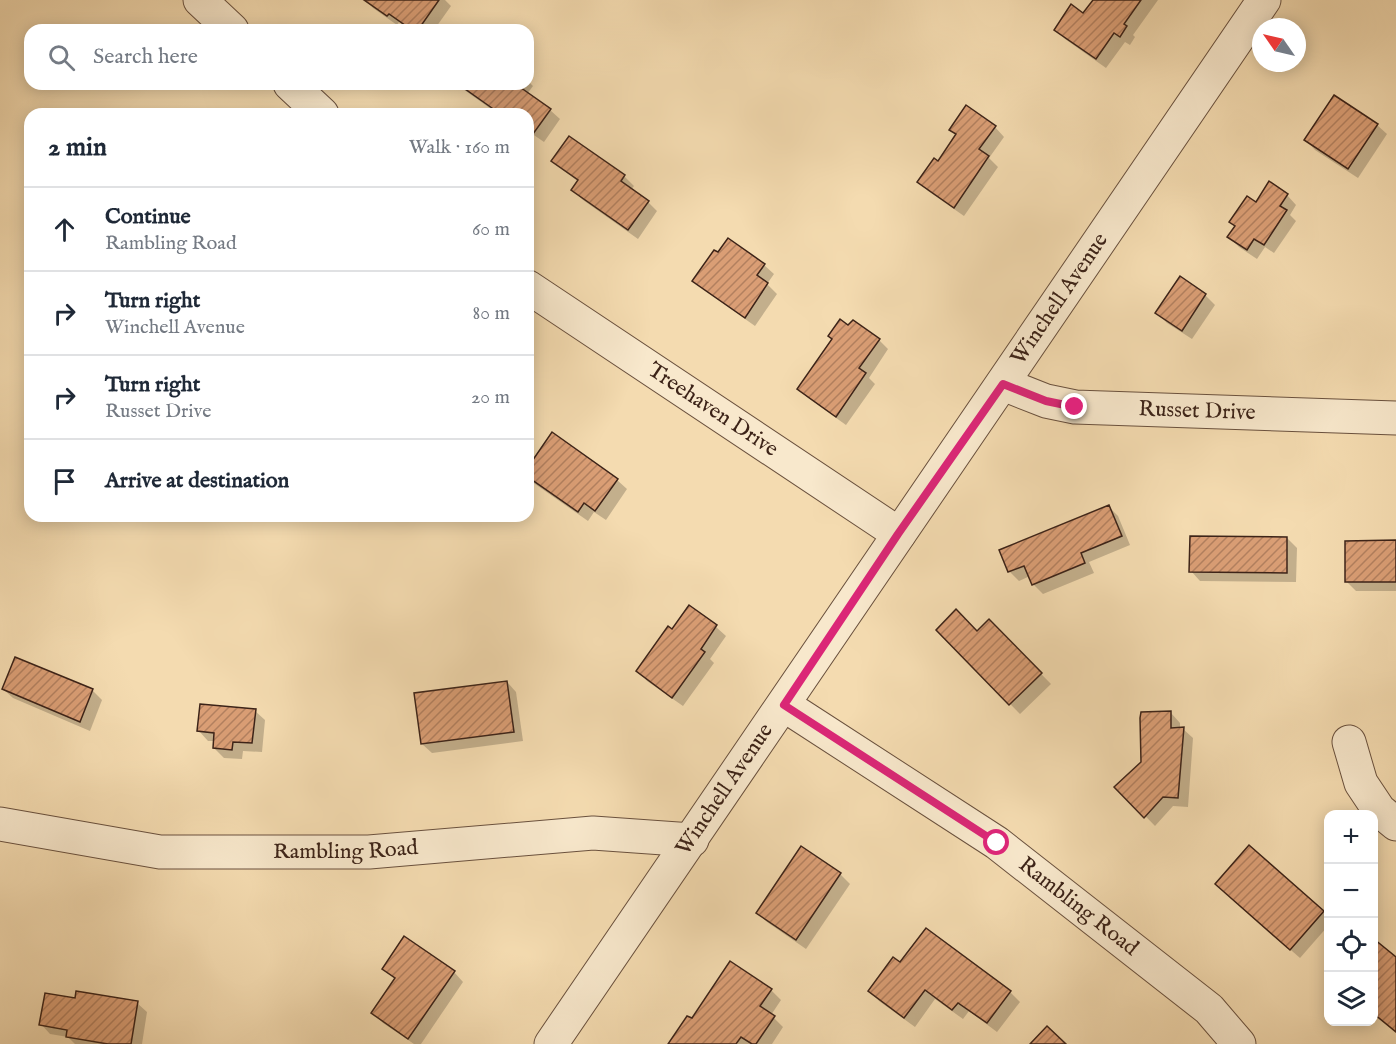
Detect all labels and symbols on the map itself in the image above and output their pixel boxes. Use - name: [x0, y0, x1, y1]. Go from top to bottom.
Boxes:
- north arrow: [1252, 18, 1306, 72]
- street label: Winchell Avenue: [1005, 228, 1115, 371]
- street label: Treehaven Drive: [642, 356, 783, 464]
- route end: [1061, 393, 1087, 419]
- street label: Russet Drive: [1138, 395, 1256, 427]
- street label: Winchell Avenue: [670, 718, 780, 861]
- route start: [983, 829, 1009, 855]
- street label: Rambling Road: [273, 834, 419, 866]
- street label: Rambling Road: [1013, 851, 1144, 962]

